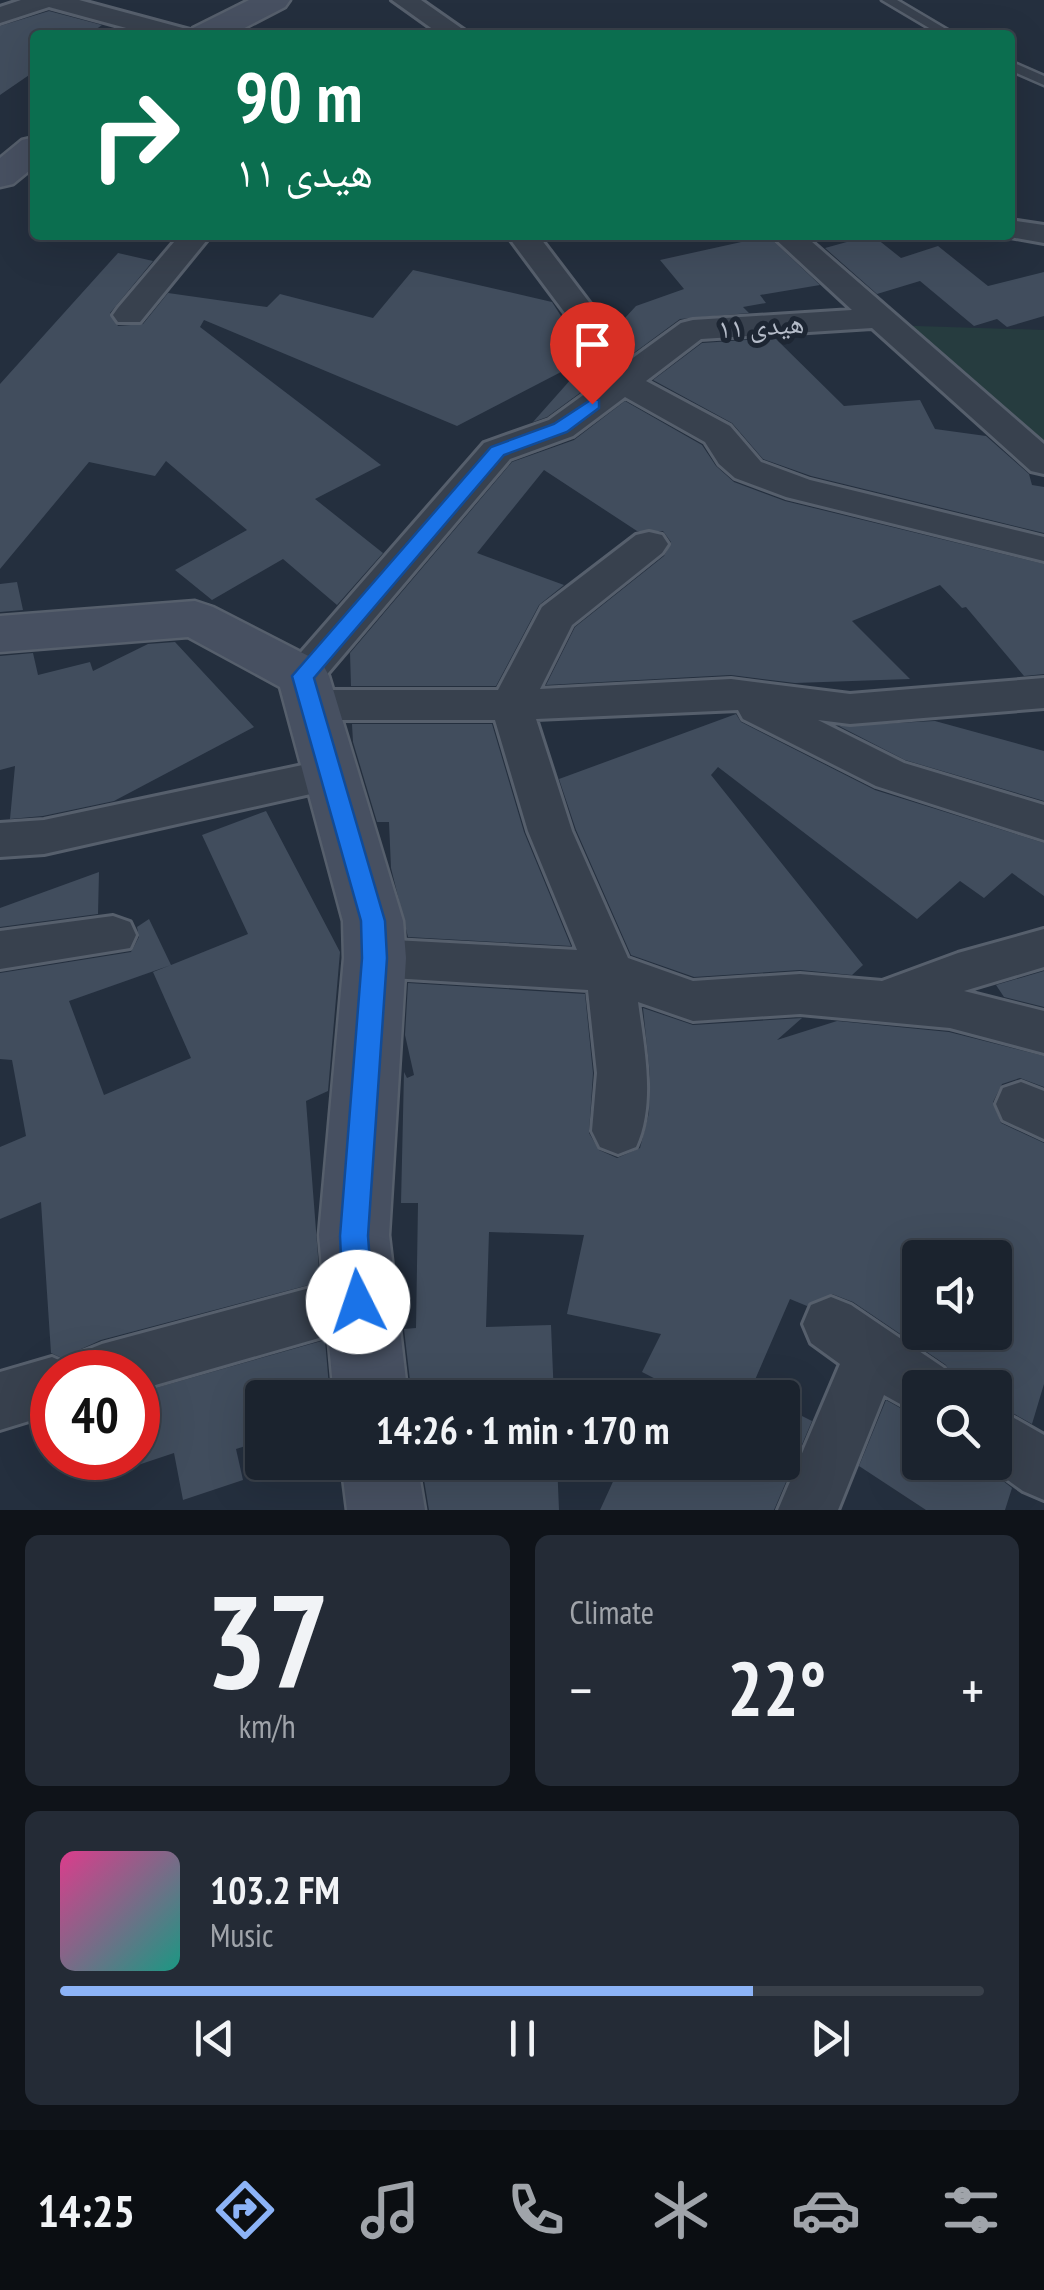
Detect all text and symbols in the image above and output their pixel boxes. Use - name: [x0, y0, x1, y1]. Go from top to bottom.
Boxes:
- text: 90 m: [235, 51, 363, 141]
- icon: right: [70, 70, 200, 200]
- text: هیدی ۱۱: [235, 141, 373, 199]
- pin: [550, 302, 635, 405]
- street label: هیدی ۱۱: [717, 304, 805, 346]
- icon: arrive: [565, 317, 620, 372]
- map controls: [902, 1240, 1012, 1480]
- button: sound: [902, 1240, 1012, 1350]
- position arrow: [306, 1250, 410, 1354]
- speed limit sign: 40: [30, 1350, 160, 1480]
- button: search: [902, 1370, 1012, 1480]
- text: 14:26 · 1 min · 170 m: [376, 1405, 669, 1454]
- text: 37: [205, 1556, 329, 1724]
- text: Climate: [570, 1591, 654, 1633]
- text: 22°: [727, 1640, 826, 1737]
- text: −: [570, 1654, 592, 1725]
- text: +: [961, 1654, 984, 1725]
- text: km/h: [239, 1705, 296, 1747]
- text: 103.2 FM: [210, 1865, 340, 1914]
- text: Music: [210, 1914, 273, 1956]
- icon: previous: [187, 2011, 242, 2066]
- icon: pause: [495, 2011, 550, 2066]
- icon: next: [803, 2011, 858, 2066]
- icon: directions: [210, 2175, 280, 2245]
- icon: music: [355, 2175, 425, 2245]
- icon: phone: [501, 2175, 571, 2245]
- icon: climate: [646, 2175, 716, 2245]
- icon: car: [791, 2175, 861, 2245]
- icon: filters: [936, 2175, 1006, 2245]
- text: 14:25: [38, 2181, 135, 2239]

